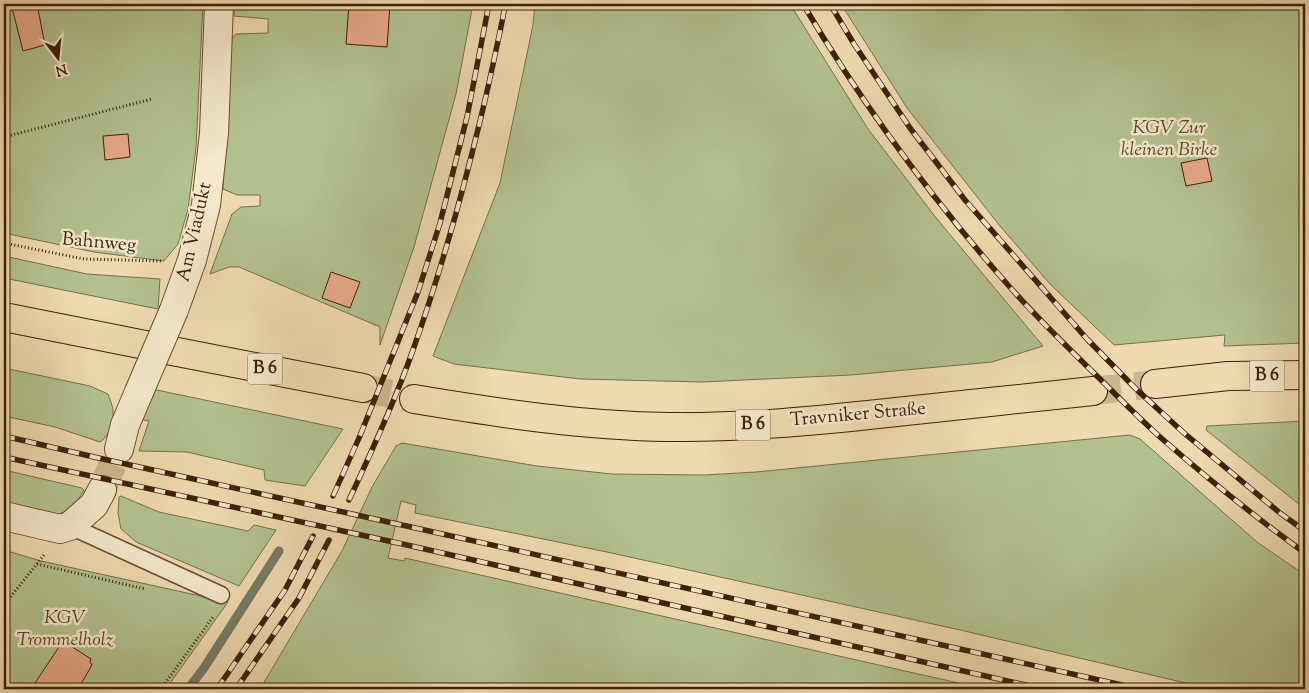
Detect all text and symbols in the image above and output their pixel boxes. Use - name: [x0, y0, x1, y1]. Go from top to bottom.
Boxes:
- north arrow: [32, 32, 82, 82]
- text: N: [53, 57, 69, 80]
- park label: KGV Zur kleinen Birke: [1121, 115, 1217, 164]
- street label: Am Viadukt: [170, 179, 220, 284]
- street label: Bahnweg: [61, 226, 137, 260]
- road number: B 6: [248, 354, 282, 384]
- road number: B 6: [1250, 361, 1284, 392]
- street label: Travniker Straße: [789, 396, 927, 434]
- road number: B 6: [736, 410, 770, 440]
- park label: KGV Trommelholz: [17, 605, 114, 654]

